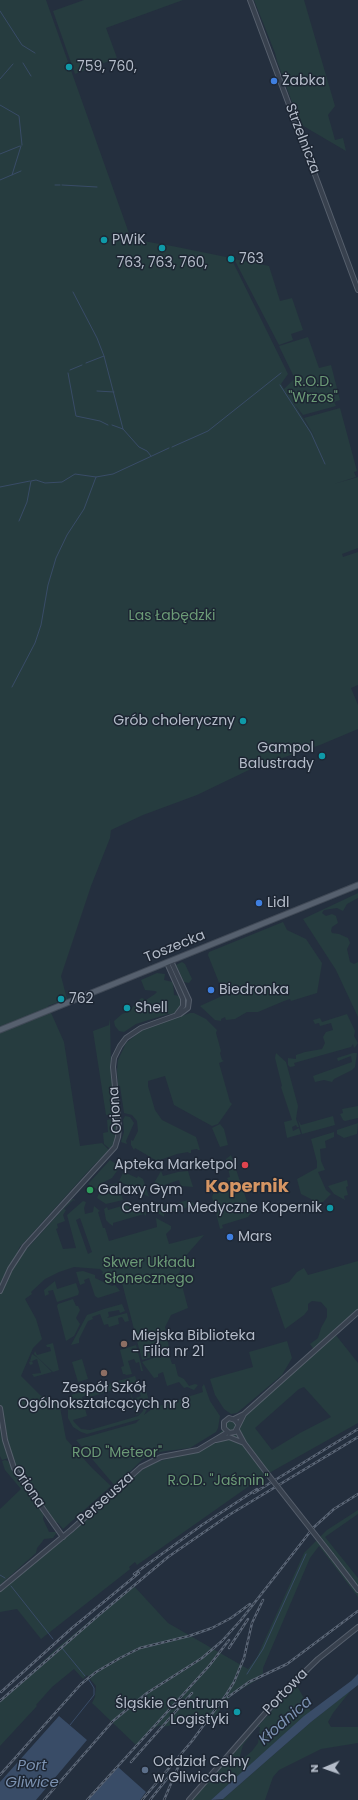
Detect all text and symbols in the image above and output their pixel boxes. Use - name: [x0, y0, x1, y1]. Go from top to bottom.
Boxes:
- place label: 759, 760,: [77, 59, 137, 75]
- marker: 759, 760,: [64, 62, 74, 72]
- place label: Żabka: [282, 73, 325, 89]
- marker: Żabka: [269, 76, 279, 86]
- street label: Strzelnicza: [281, 102, 323, 176]
- place label: PWiK: [112, 232, 146, 248]
- marker: PWiK: [99, 235, 109, 245]
- marker: 763, 763, 760,: [157, 243, 167, 253]
- place label: 763: [239, 251, 264, 267]
- marker: 763: [226, 254, 236, 264]
- place label: 763, 763, 760,: [117, 255, 207, 271]
- park label: R.O.D. "Wrzos": [288, 374, 338, 406]
- park label: Las Łabędzki: [129, 608, 215, 624]
- place label: Grób choleryczny: [113, 713, 235, 729]
- marker: Grób choleryczny: [238, 716, 248, 726]
- place label: Gampol Balustrady: [239, 740, 314, 772]
- marker: Gampol Balustrady: [317, 751, 327, 761]
- place label: Lidl: [267, 895, 289, 911]
- marker: Lidl: [254, 898, 264, 908]
- street label: Toszecka: [142, 927, 208, 967]
- place label: Biedronka: [219, 982, 289, 998]
- marker: Biedronka: [206, 985, 216, 995]
- place label: 762: [69, 991, 94, 1007]
- marker: 762: [56, 994, 66, 1004]
- place label: Shell: [135, 1000, 168, 1016]
- marker: Shell: [122, 1003, 132, 1013]
- street label: Oriona: [106, 1086, 126, 1134]
- place label: Apteka Marketpol: [114, 1157, 237, 1173]
- marker: Apteka Marketpol: [240, 1160, 250, 1170]
- district label: Kopernik: [205, 1176, 289, 1198]
- place label: Galaxy Gym: [98, 1182, 183, 1198]
- marker: Galaxy Gym: [85, 1185, 95, 1195]
- place label: Centrum Medyczne Kopernik: [121, 1200, 322, 1216]
- marker: Centrum Medyczne Kopernik: [325, 1203, 335, 1213]
- place label: Mars: [238, 1229, 272, 1245]
- marker: Mars: [225, 1232, 235, 1242]
- park label: Skwer Układu Słonecznego: [103, 1255, 195, 1288]
- place label: Miejska Biblioteka - Filia nr 21: [132, 1328, 255, 1360]
- marker: Miejska Biblioteka - Filia nr 21: [119, 1339, 129, 1349]
- marker: Zespół Szkół Ogólnokształcących nr 8: [99, 1368, 109, 1378]
- place label: Zespół Szkół Ogólnokształcących nr 8: [18, 1380, 190, 1412]
- park label: ROD "Meteor": [72, 1445, 162, 1461]
- street label: Oriona: [8, 1463, 48, 1511]
- street label: Perseusza: [74, 1469, 138, 1529]
- park label: R.O.D. "Jaśmin": [167, 1473, 269, 1489]
- street label: Portowa: [260, 1666, 312, 1718]
- water label: Kłodnica: [256, 1693, 316, 1749]
- place label: Śląskie Centrum Logistyki: [115, 1696, 229, 1728]
- marker: Śląskie Centrum Logistyki: [232, 1707, 242, 1717]
- north arrow: [306, 1748, 346, 1788]
- place label: Oddział Celny w Gliwicach: [153, 1754, 249, 1786]
- water label: Port Gliwice: [5, 1757, 59, 1792]
- text: N: [306, 1764, 322, 1773]
- marker: Oddział Celny w Gliwicach: [140, 1765, 150, 1775]

